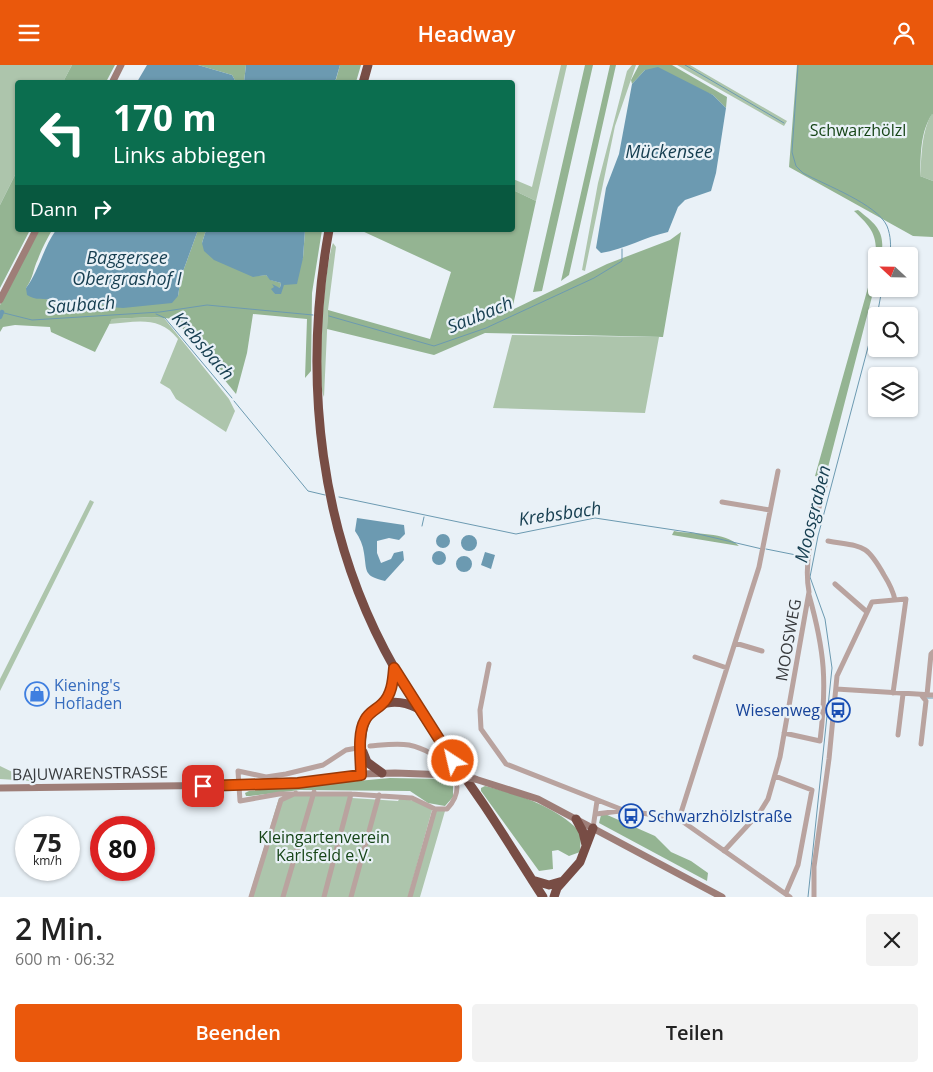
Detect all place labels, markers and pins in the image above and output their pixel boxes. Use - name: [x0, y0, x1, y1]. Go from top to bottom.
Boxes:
- place label: Kiening's Hofladen: [54, 674, 122, 714]
- shop icon: Kiening's Hofladen: [24, 681, 50, 707]
- bus stop icon: Wiesenweg: [825, 697, 851, 723]
- place label: Wiesenweg: [736, 699, 820, 721]
- pin: [182, 765, 224, 807]
- bus stop icon: Schwarzhölzlstraße: [618, 803, 644, 829]
- place label: Schwarzhölzlstraße: [648, 805, 792, 827]

